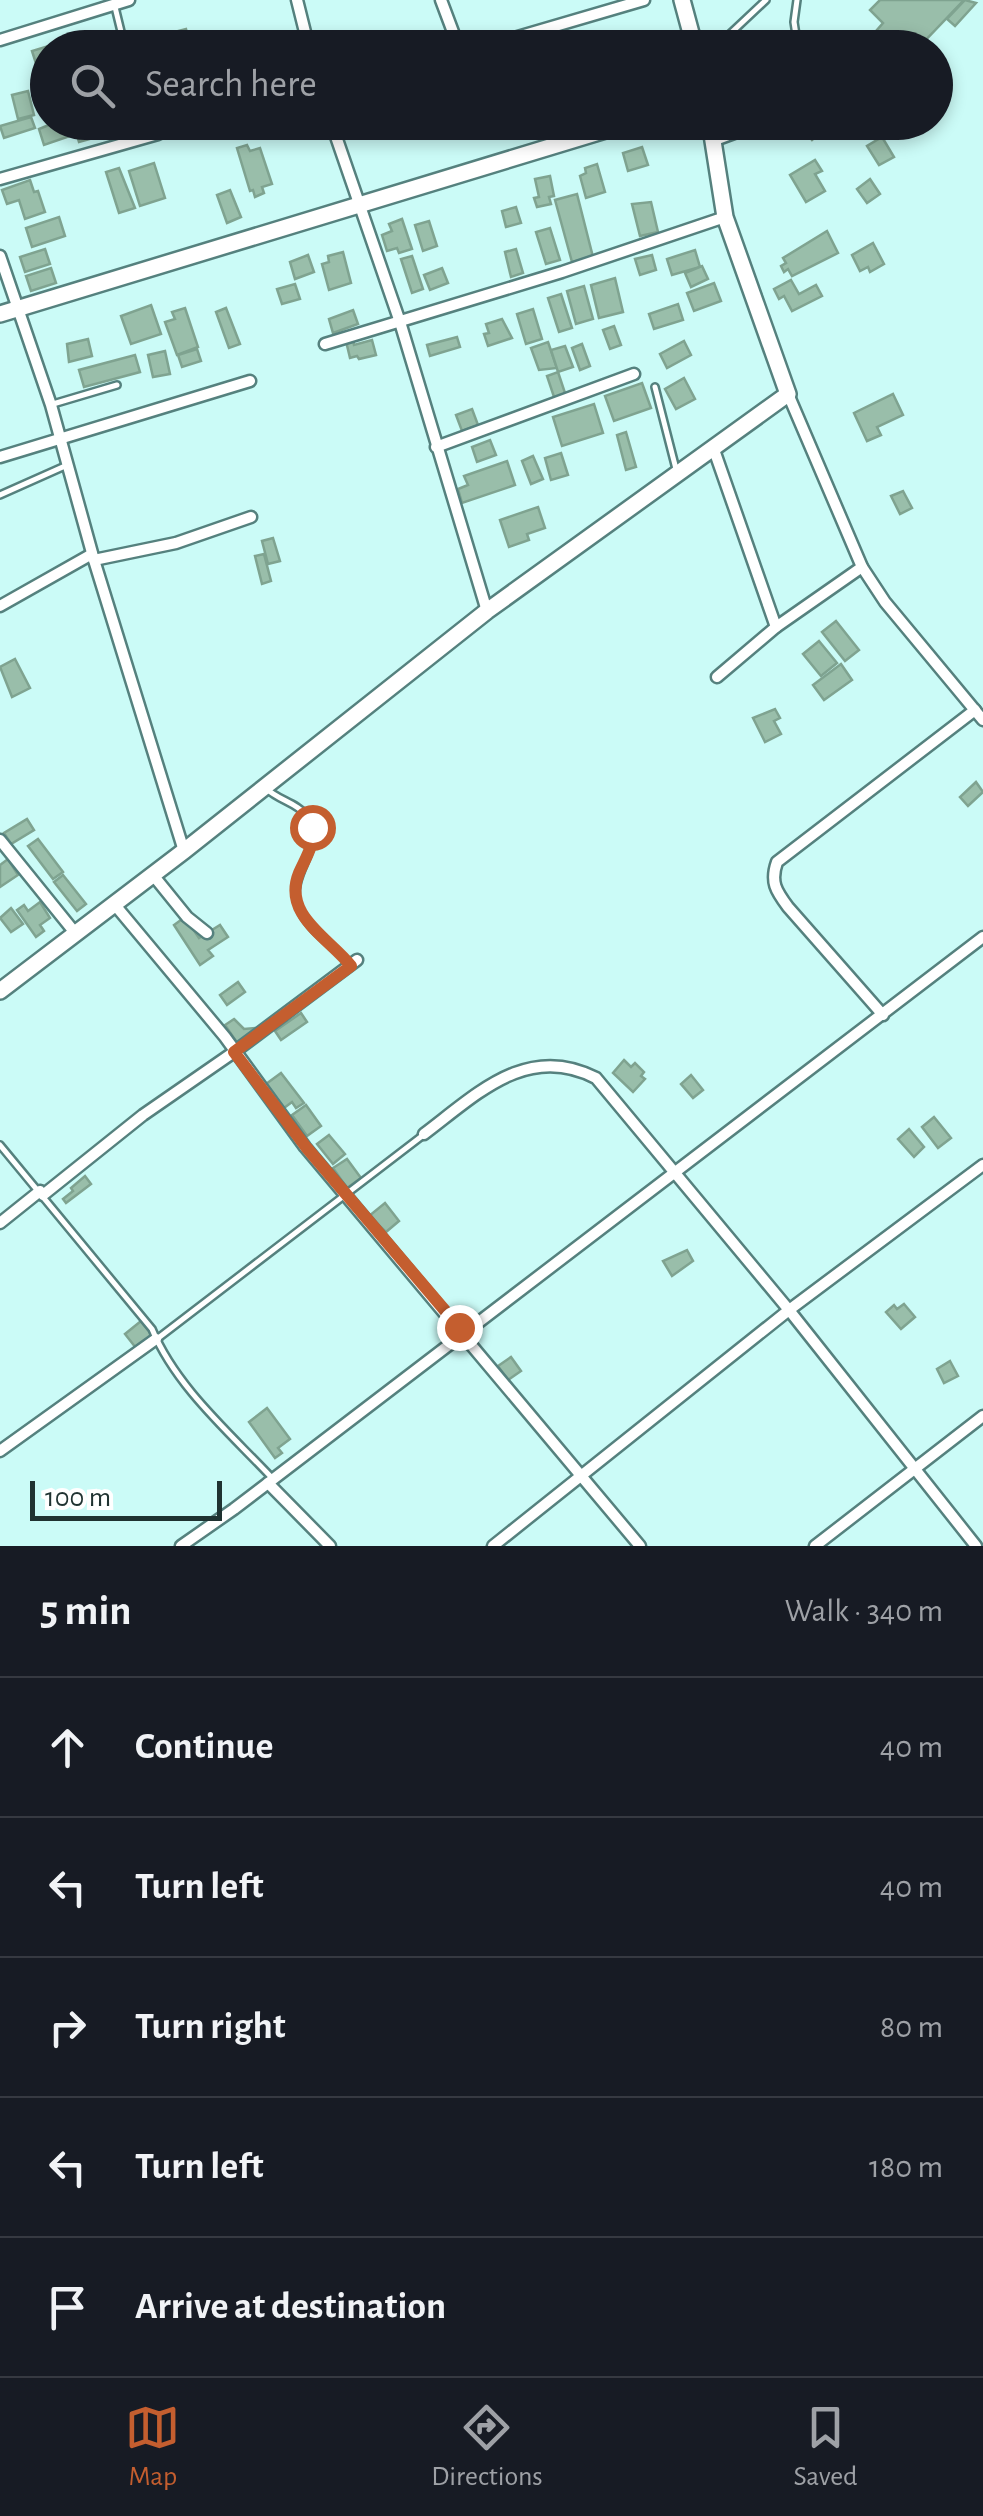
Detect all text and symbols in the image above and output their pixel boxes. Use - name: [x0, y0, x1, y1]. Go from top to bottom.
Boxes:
- search box: [30, 30, 953, 140]
- icon: search: [65, 58, 120, 113]
- text: Search here: [145, 66, 317, 104]
- route start: [290, 805, 336, 851]
- route end: [437, 1305, 483, 1351]
- scale bar: [30, 1476, 222, 1520]
- text: 100 m: [45, 1484, 111, 1512]
- text: 5 min: [40, 1590, 132, 1632]
- text: Walk · 340 m: [785, 1595, 943, 1627]
- icon: ahead: [40, 1720, 95, 1775]
- text: Continue: [135, 1728, 273, 1766]
- text: 40 m: [880, 1731, 943, 1763]
- icon: left: [40, 1860, 95, 1915]
- text: Turn left: [135, 1868, 263, 1906]
- text: 40 m: [880, 1871, 943, 1903]
- icon: right: [40, 2000, 95, 2055]
- text: Turn right: [135, 2008, 285, 2046]
- text: 80 m: [880, 2011, 943, 2043]
- icon: left: [40, 2140, 95, 2195]
- text: Turn left: [135, 2148, 263, 2186]
- text: 180 m: [869, 2151, 943, 2183]
- icon: arrive: [40, 2280, 95, 2335]
- text: Arrive at destination: [135, 2288, 446, 2326]
- tab: Map: [125, 2400, 180, 2494]
- tab: Directions: [431, 2400, 543, 2494]
- tab: Saved: [794, 2400, 858, 2494]

